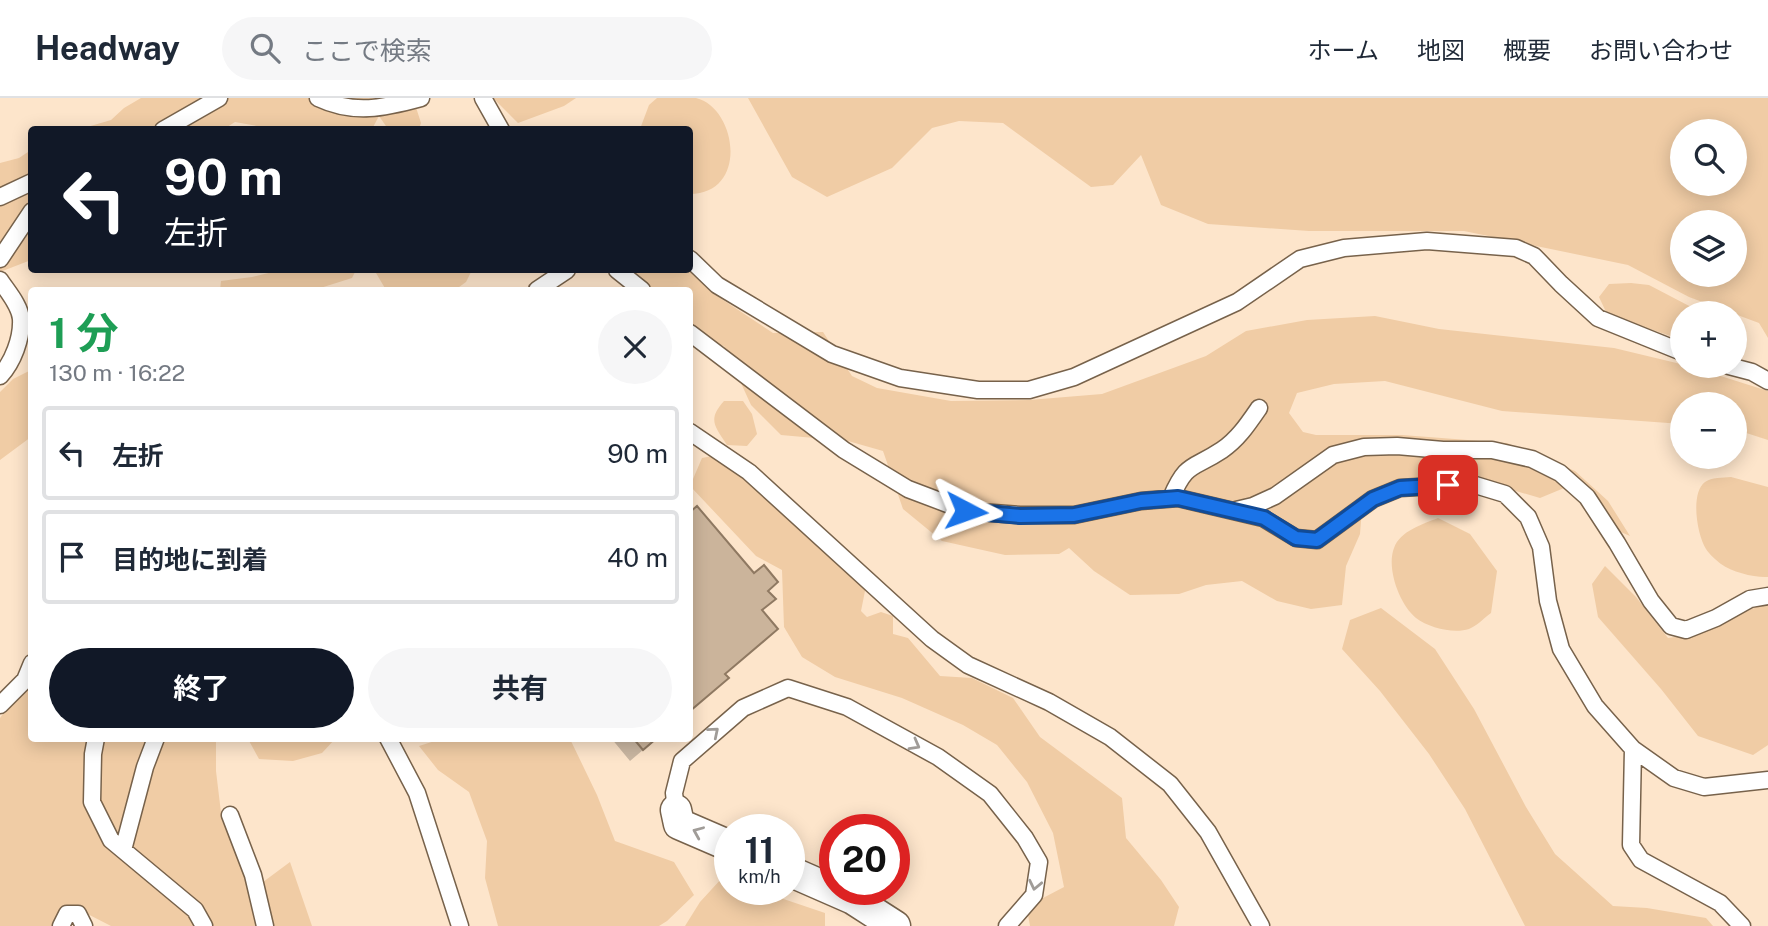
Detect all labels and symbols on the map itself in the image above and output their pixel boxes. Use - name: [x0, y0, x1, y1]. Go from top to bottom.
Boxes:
- pin: [1418, 455, 1478, 515]
- position arrow: [929, 474, 1003, 548]
- one-way arrow: [706, 728, 718, 741]
- one-way arrow: [908, 737, 920, 750]
- speed limit sign: 20: [819, 814, 910, 905]
- one-way arrow: [693, 826, 705, 840]
- one-way arrow: [1028, 879, 1043, 891]

